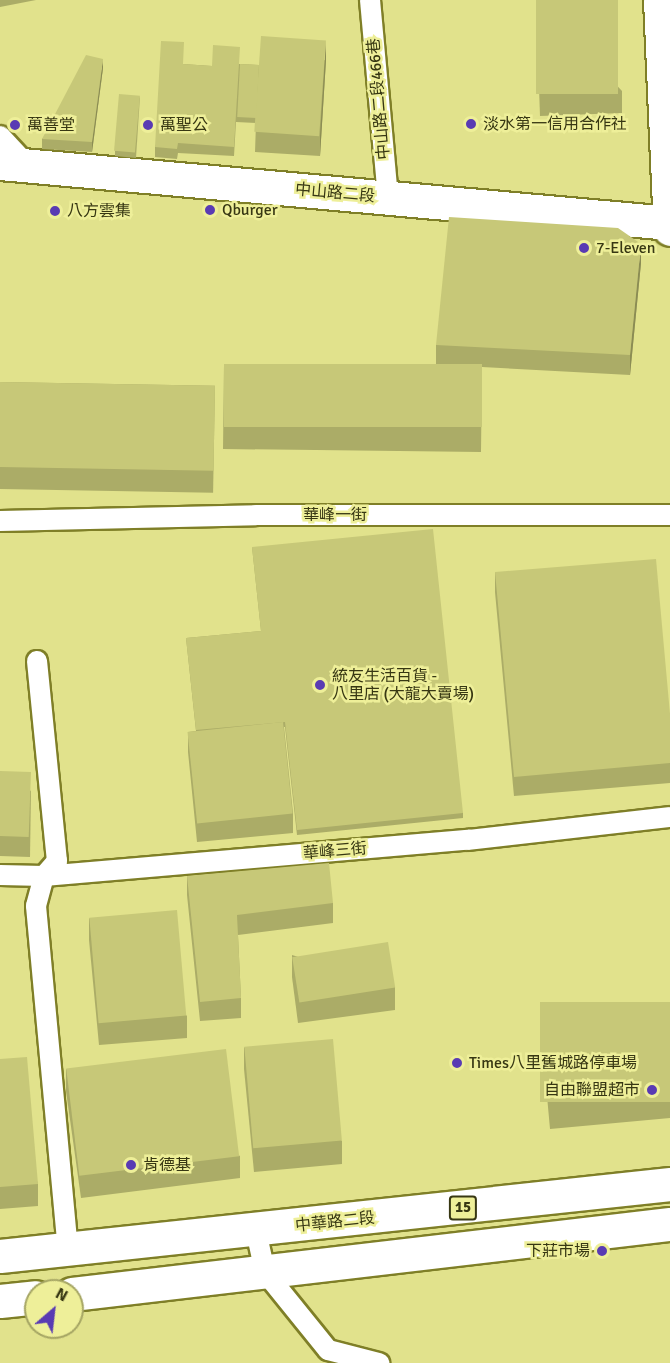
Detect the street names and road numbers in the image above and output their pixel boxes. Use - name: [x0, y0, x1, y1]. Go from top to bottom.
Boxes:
- street label: 中山路二段466巷: [364, 37, 394, 161]
- street label: 中山路二段: [294, 180, 376, 206]
- street label: 華峰一街: [303, 505, 367, 525]
- street label: 華峰三街: [302, 839, 368, 863]
- road number: 15: [448, 1196, 478, 1220]
- street label: 中華路二段: [294, 1208, 376, 1236]

